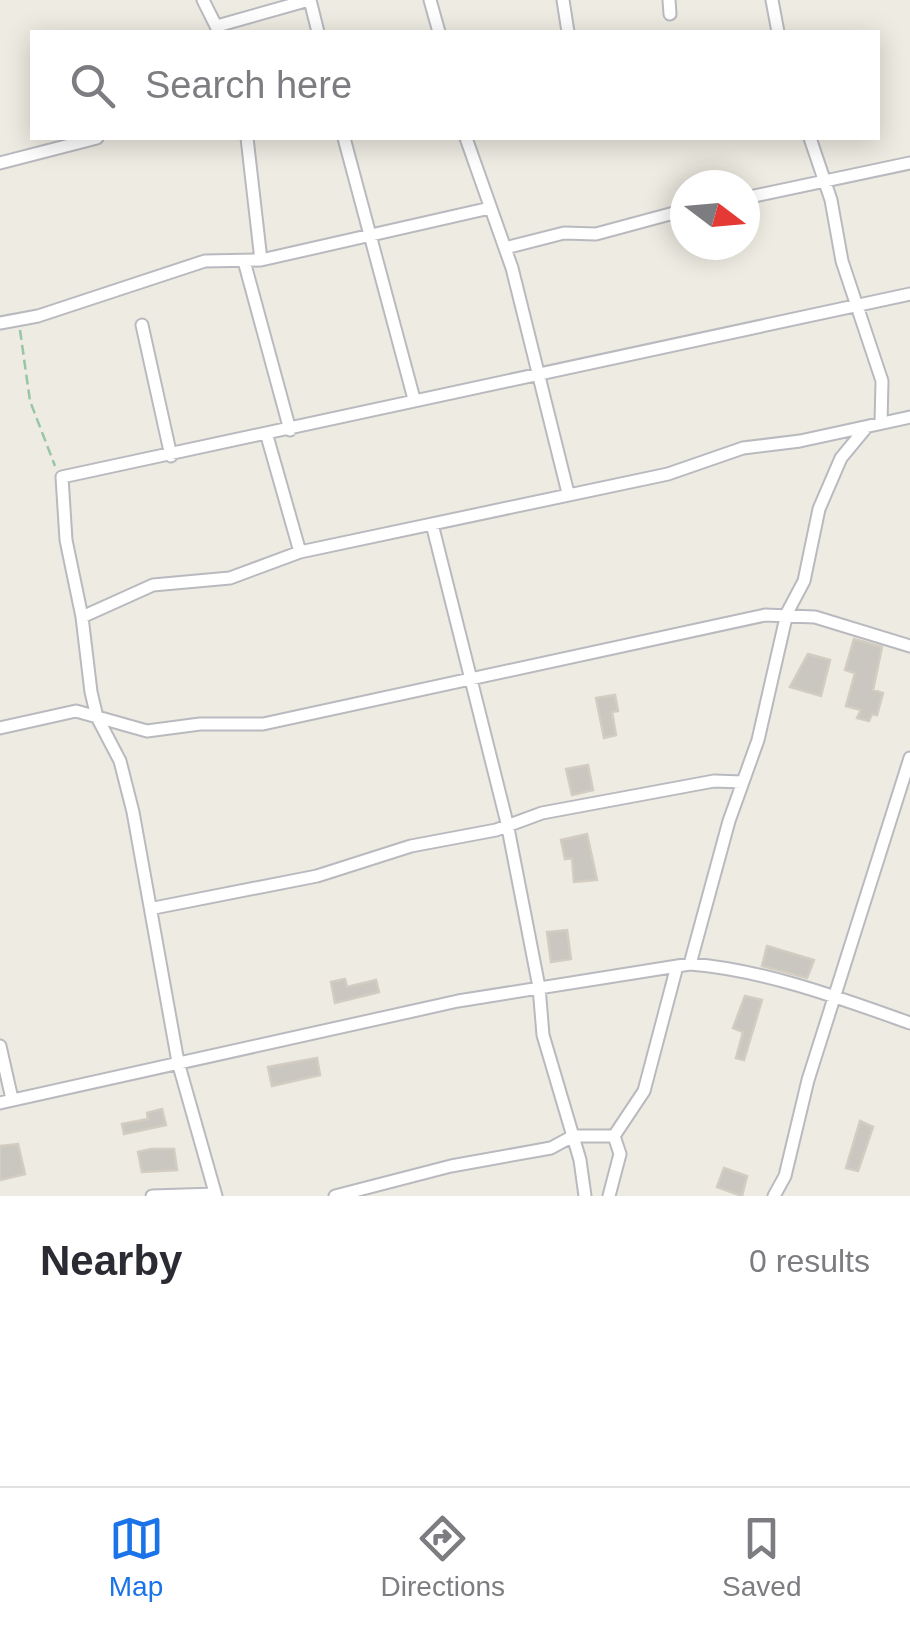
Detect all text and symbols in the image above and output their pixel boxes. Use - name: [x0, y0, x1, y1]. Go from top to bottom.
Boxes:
- search box: [30, 30, 880, 140]
- icon: search: [65, 58, 120, 113]
- text: Search here: [145, 64, 352, 106]
- north arrow: [670, 170, 760, 260]
- text: Nearby: [40, 1237, 182, 1284]
- text: 0 results: [749, 1243, 870, 1279]
- tab: Map: [109, 1511, 164, 1603]
- tab: Directions: [381, 1511, 505, 1603]
- tab: Saved: [722, 1511, 801, 1603]

